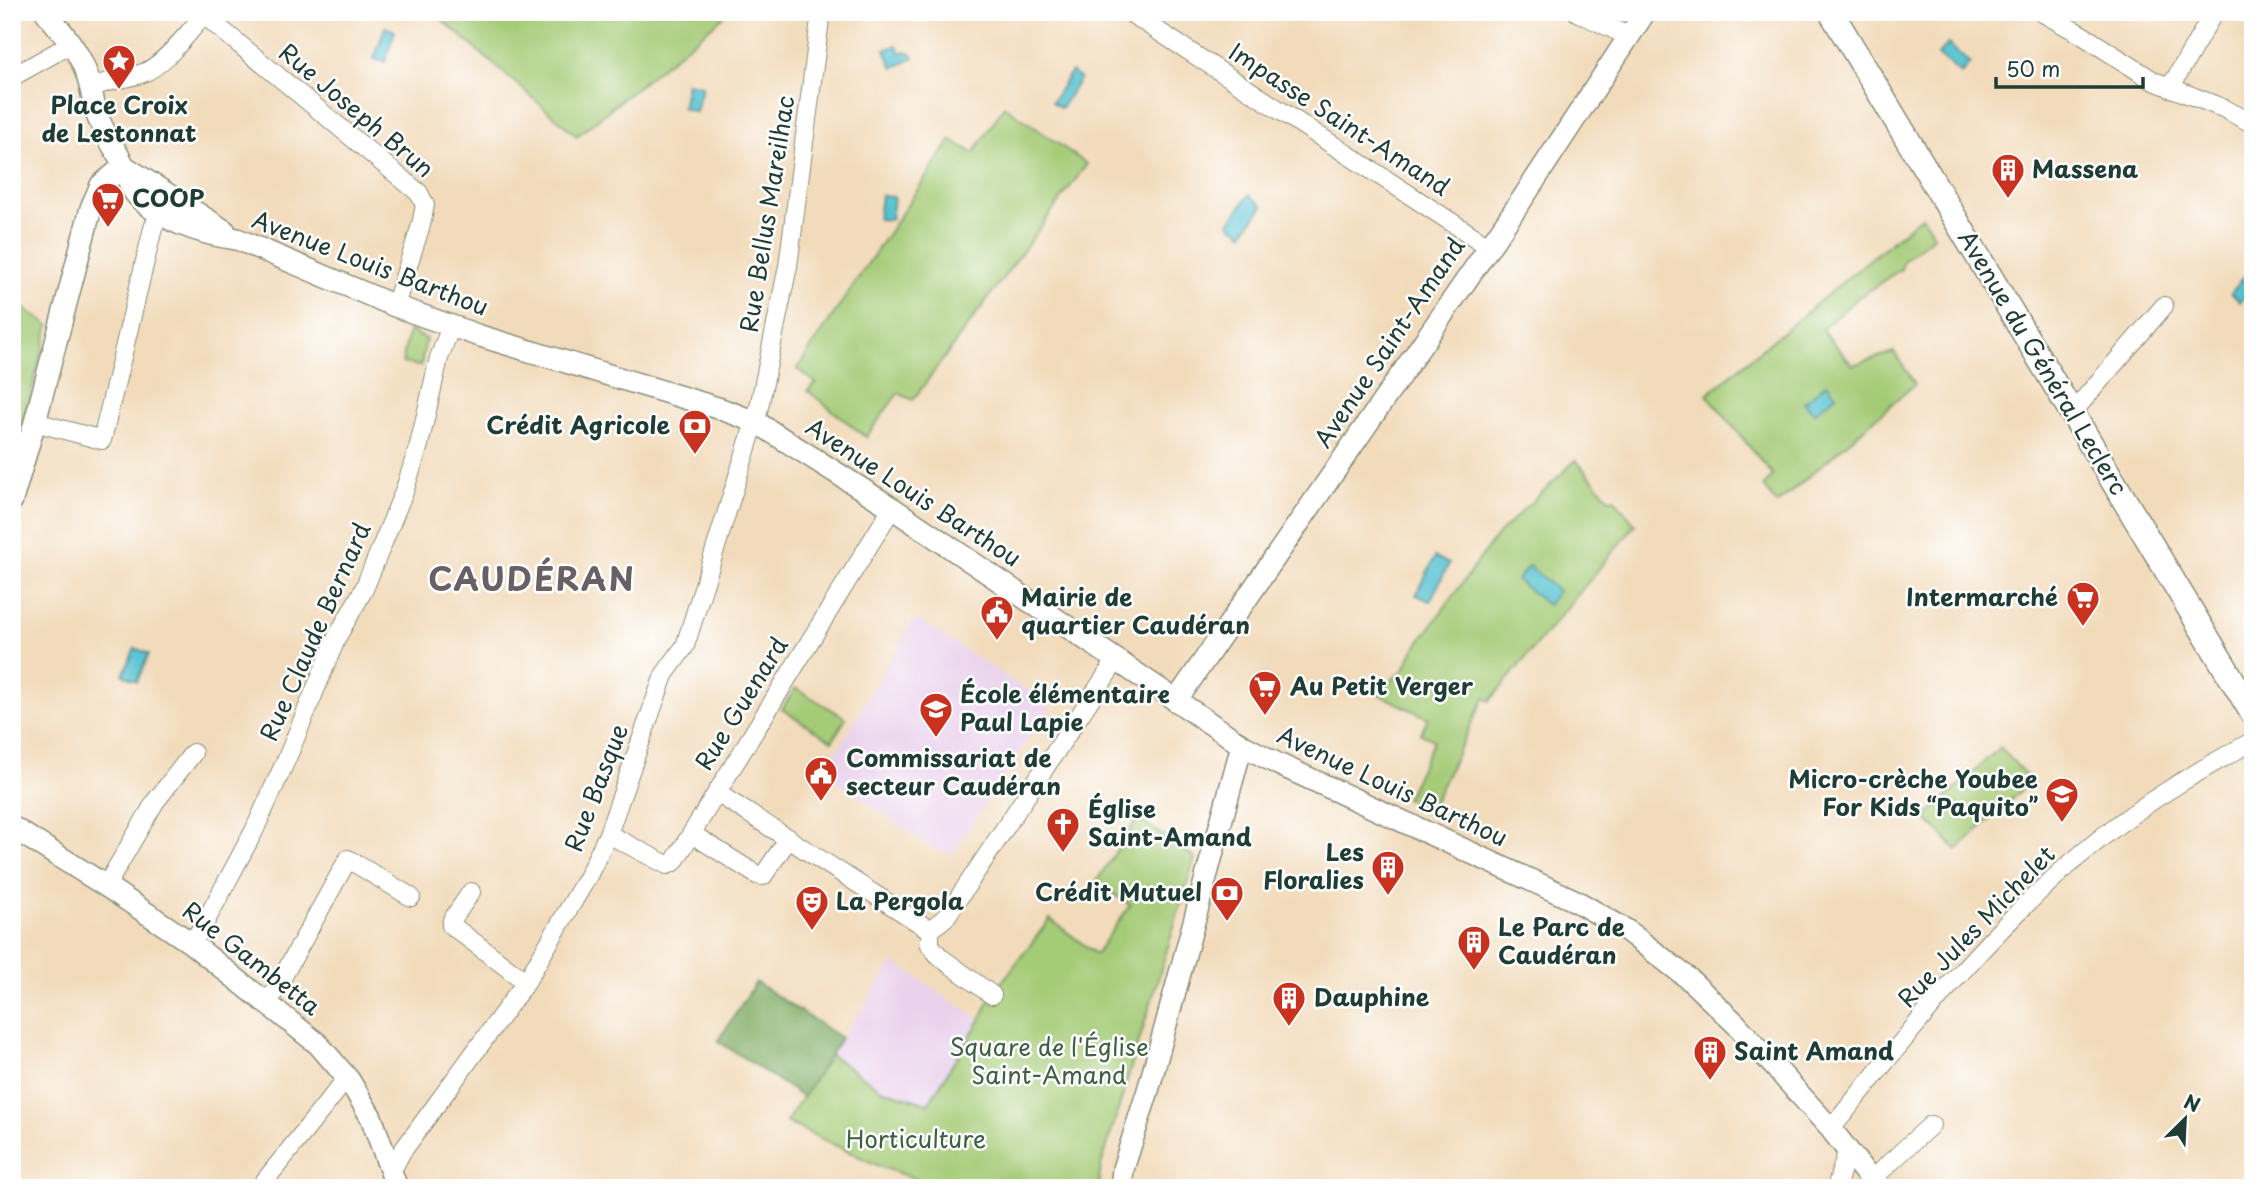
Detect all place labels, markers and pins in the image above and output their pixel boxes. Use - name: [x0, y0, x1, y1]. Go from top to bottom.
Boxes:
- place icon: Place Croix de Lestonnat: [100, 42, 138, 91]
- place label: Place Croix de Lestonnat: [41, 86, 197, 150]
- place label: Massena: [2032, 150, 2139, 186]
- building icon: Massena: [1989, 151, 2027, 200]
- place label: COOP: [132, 179, 205, 215]
- supermarket icon: COOP: [89, 180, 127, 229]
- place label: Crédit Agricole: [486, 406, 670, 442]
- bank icon: Crédit Agricole: [676, 407, 714, 456]
- place label: Mairie de quartier Caudéran: [1021, 578, 1250, 642]
- place label: Intermarché: [1906, 578, 2058, 614]
- supermarket icon: Intermarché: [2064, 579, 2102, 628]
- public building icon: Mairie de quartier Caudéran: [978, 593, 1016, 642]
- place label: Au Petit Verger: [1289, 667, 1474, 703]
- supermarket icon: Au Petit Verger: [1246, 668, 1284, 717]
- place label: École élémentaire Paul Lapie: [960, 675, 1170, 739]
- school or university icon: École élémentaire Paul Lapie: [917, 690, 955, 739]
- place label: Commissariat de secteur Caudéran: [846, 739, 1061, 803]
- public building icon: Commissariat de secteur Caudéran: [802, 754, 840, 803]
- place label: Micro-crèche Youbee For Kids “Paquito”: [1788, 760, 2038, 824]
- school or university icon: Micro-crèche Youbee For Kids “Paquito”: [2043, 775, 2081, 824]
- place label: Église Saint-Amand: [1088, 790, 1252, 854]
- church icon: Église Saint-Amand: [1044, 805, 1082, 854]
- place label: Les Floralies: [1263, 833, 1364, 897]
- building icon: Les Floralies: [1369, 848, 1407, 897]
- place label: Crédit Mutuel: [1035, 873, 1202, 909]
- bank icon: Crédit Mutuel: [1208, 874, 1246, 923]
- place label: La Pergola: [836, 882, 965, 918]
- theatre icon: La Pergola: [793, 883, 831, 932]
- place label: Le Parc de Caudéran: [1498, 908, 1625, 972]
- building icon: Le Parc de Caudéran: [1455, 923, 1493, 972]
- place label: Dauphine: [1314, 978, 1430, 1014]
- building icon: Dauphine: [1270, 979, 1308, 1028]
- place label: Saint Amand: [1734, 1032, 1894, 1068]
- building icon: Saint Amand: [1691, 1033, 1729, 1082]

